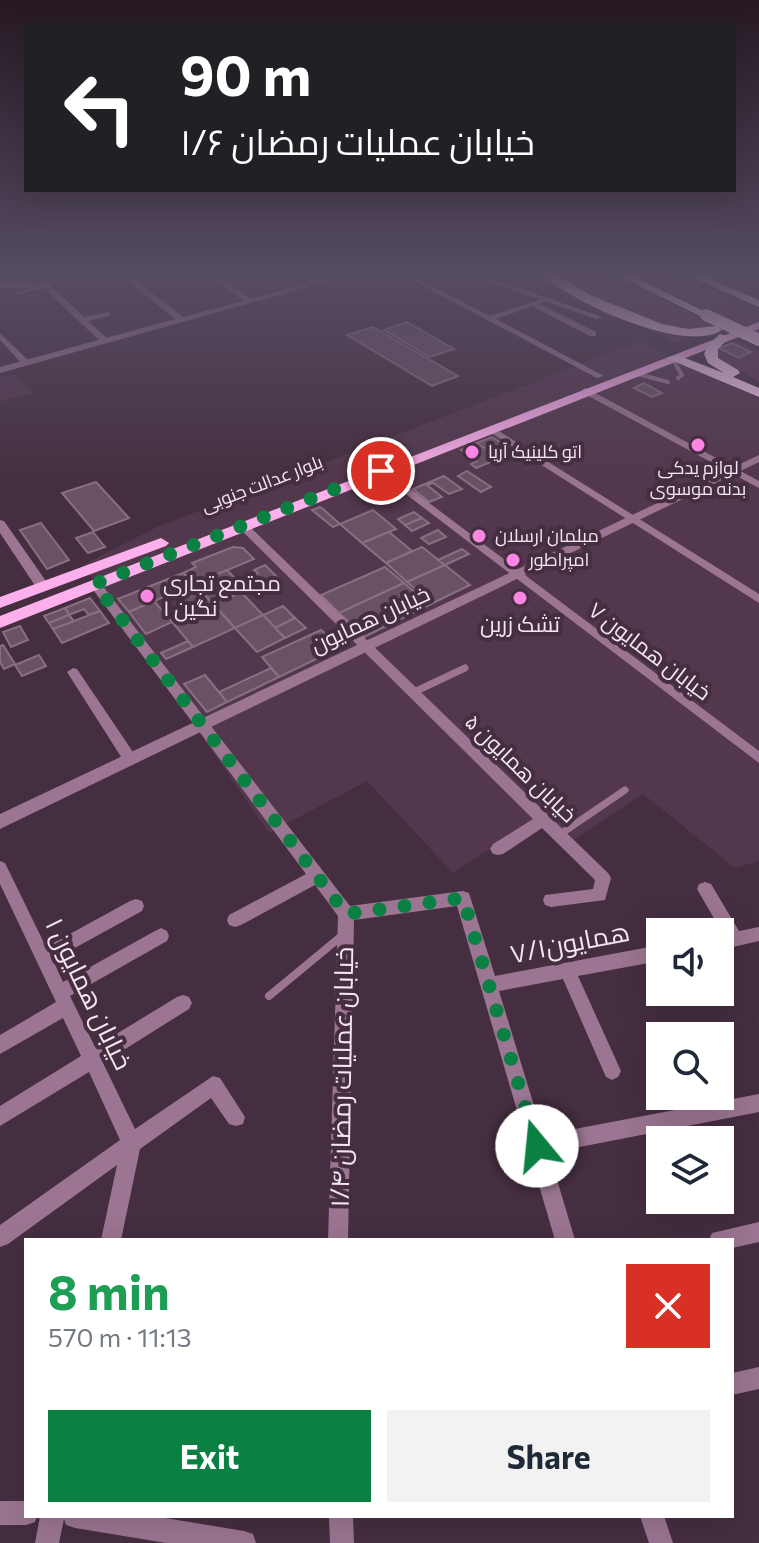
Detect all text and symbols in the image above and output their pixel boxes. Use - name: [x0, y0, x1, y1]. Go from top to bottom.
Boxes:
- text: 90 m: [180, 39, 311, 108]
- icon: left: [48, 56, 152, 160]
- text: خیابان عملیات رمضان ۱/۶: [180, 118, 535, 162]
- marker: لوازم یدکی بدنه موسوی: [689, 436, 707, 454]
- pin: [347, 437, 415, 505]
- place label: اتو کلینیک آریا: [488, 440, 582, 463]
- marker: اتو کلینیک آریا: [463, 443, 481, 461]
- icon: arrive: [359, 449, 403, 493]
- street label: بلوار عدالت جنوبی: [198, 450, 326, 517]
- place label: لوازم یدکی بدنه موسوی: [650, 456, 746, 500]
- place label: مبلمان ارسلان: [495, 524, 599, 547]
- marker: مبلمان ارسلان: [470, 527, 488, 545]
- place label: امپراطور: [528, 548, 589, 572]
- marker: امپراطور: [504, 551, 522, 569]
- place label: مجتمع تجاری نگین ۱: [163, 569, 281, 622]
- street label: خیابان همایون: [306, 579, 434, 658]
- marker: مجتمع تجاری نگین ۱: [138, 587, 156, 605]
- marker: تشک زرین: [511, 589, 529, 607]
- street label: خیابان همایون ۷: [584, 596, 717, 705]
- place label: تشک زرین: [480, 610, 560, 638]
- street label: خیابان همایون ۵: [460, 708, 583, 828]
- street label: خیابان همایون ۱: [39, 912, 140, 1075]
- street label: همایون۷/۱: [507, 915, 632, 969]
- map controls: [646, 918, 734, 1214]
- button: sound: [646, 918, 734, 1006]
- street label: خیابان عملیات رمضان ۱/۴: [323, 946, 359, 1208]
- button: search: [646, 1022, 734, 1110]
- position arrow: [495, 1104, 579, 1188]
- button: layers: [646, 1126, 734, 1214]
- text: 8 min: [48, 1261, 170, 1320]
- button: close: [626, 1264, 710, 1348]
- text: 570 m · 11:13: [48, 1321, 192, 1352]
- button: Exit: [48, 1410, 371, 1502]
- button: Share: [387, 1410, 710, 1502]

